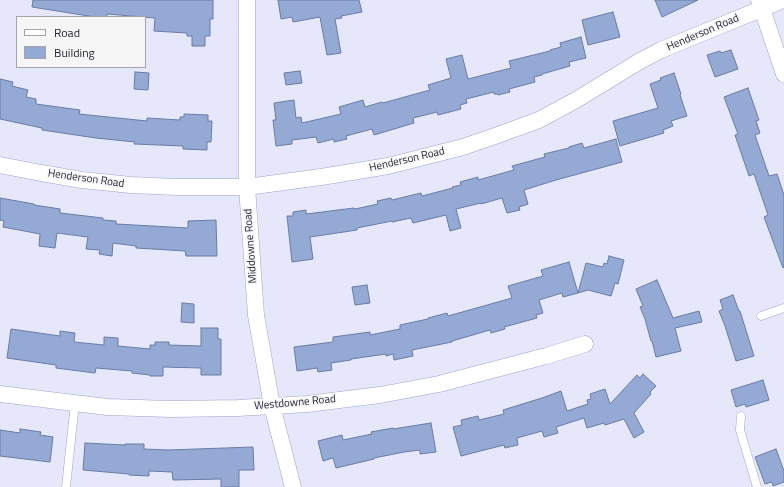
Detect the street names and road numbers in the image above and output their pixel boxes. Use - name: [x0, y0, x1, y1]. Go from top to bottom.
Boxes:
- street label: Henderson Road: [665, 12, 741, 54]
- street label: Henderson Road: [368, 145, 446, 175]
- street label: Henderson Road: [47, 167, 125, 191]
- street label: Middowne Road: [242, 208, 260, 284]
- street label: Westdowne Road: [254, 393, 336, 413]

